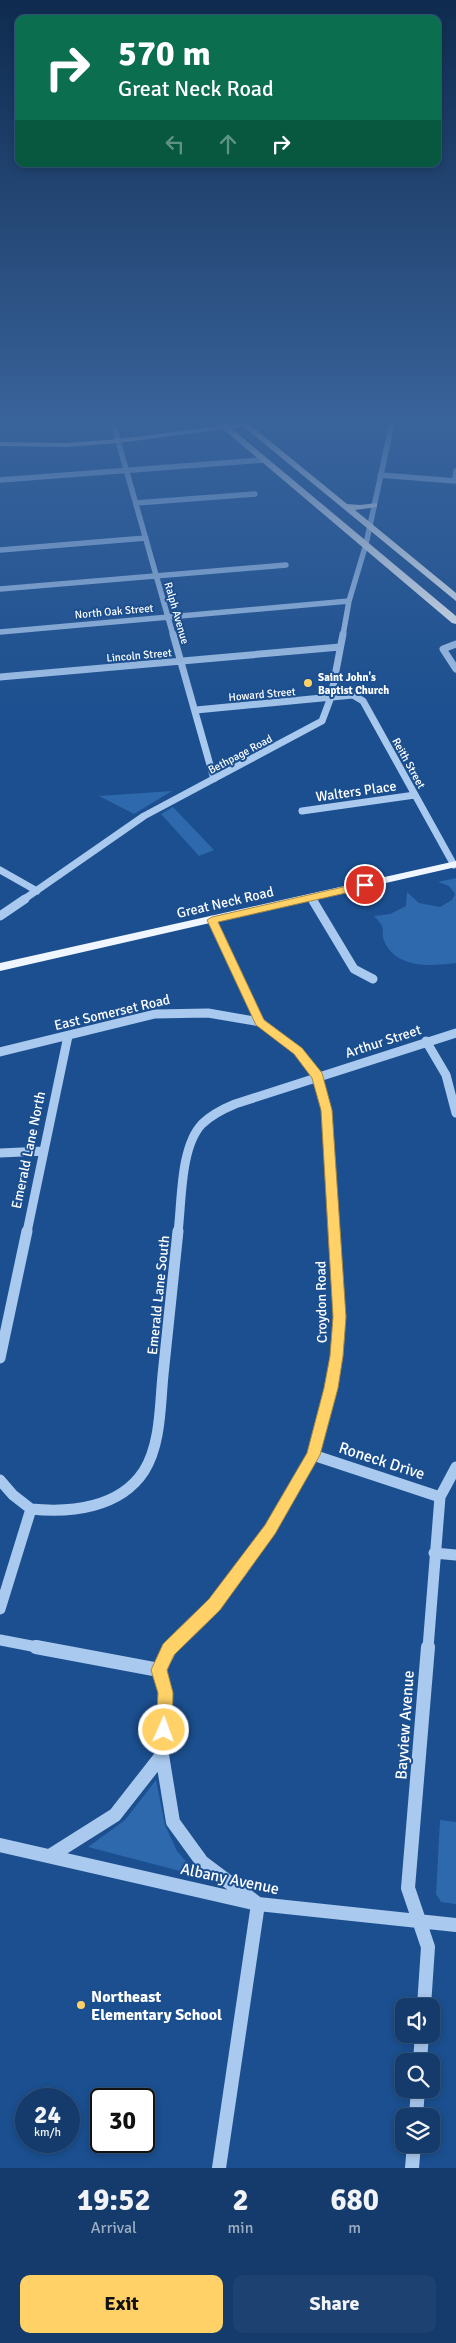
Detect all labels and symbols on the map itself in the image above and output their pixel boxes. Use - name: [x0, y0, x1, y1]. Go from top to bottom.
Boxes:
- street label: Ralph Avenue: [161, 581, 192, 646]
- street label: North Oak Street: [74, 602, 154, 621]
- street label: Lincoln Street: [106, 646, 172, 665]
- place label: Saint John's Baptist Church: [318, 671, 389, 697]
- marker: Saint John's Baptist Church: [302, 677, 314, 689]
- street label: Howard Street: [228, 685, 296, 704]
- street label: Bethpage Road: [206, 732, 275, 777]
- street label: Reith Street: [389, 736, 428, 791]
- street label: Walters Place: [315, 777, 397, 806]
- pin: [344, 864, 386, 906]
- street label: Great Neck Road: [175, 883, 275, 922]
- street label: East Somerset Road: [52, 991, 172, 1034]
- street label: Arthur Street: [343, 1021, 423, 1062]
- street label: Emerald Lane North: [8, 1090, 49, 1210]
- street label: Emerald Lane South: [144, 1234, 173, 1356]
- street label: Croydon Road: [312, 1261, 331, 1343]
- street label: Roneck Drive: [336, 1438, 427, 1484]
- street label: Bayview Avenue: [391, 1670, 419, 1780]
- position arrow: [137, 1703, 189, 1755]
- street label: Albany Avenue: [179, 1859, 281, 1899]
- place label: Northeast Elementary School: [91, 1987, 222, 2025]
- marker: Northeast Elementary School: [75, 1999, 87, 2011]
- speed limit sign: 30: [90, 2088, 155, 2153]

